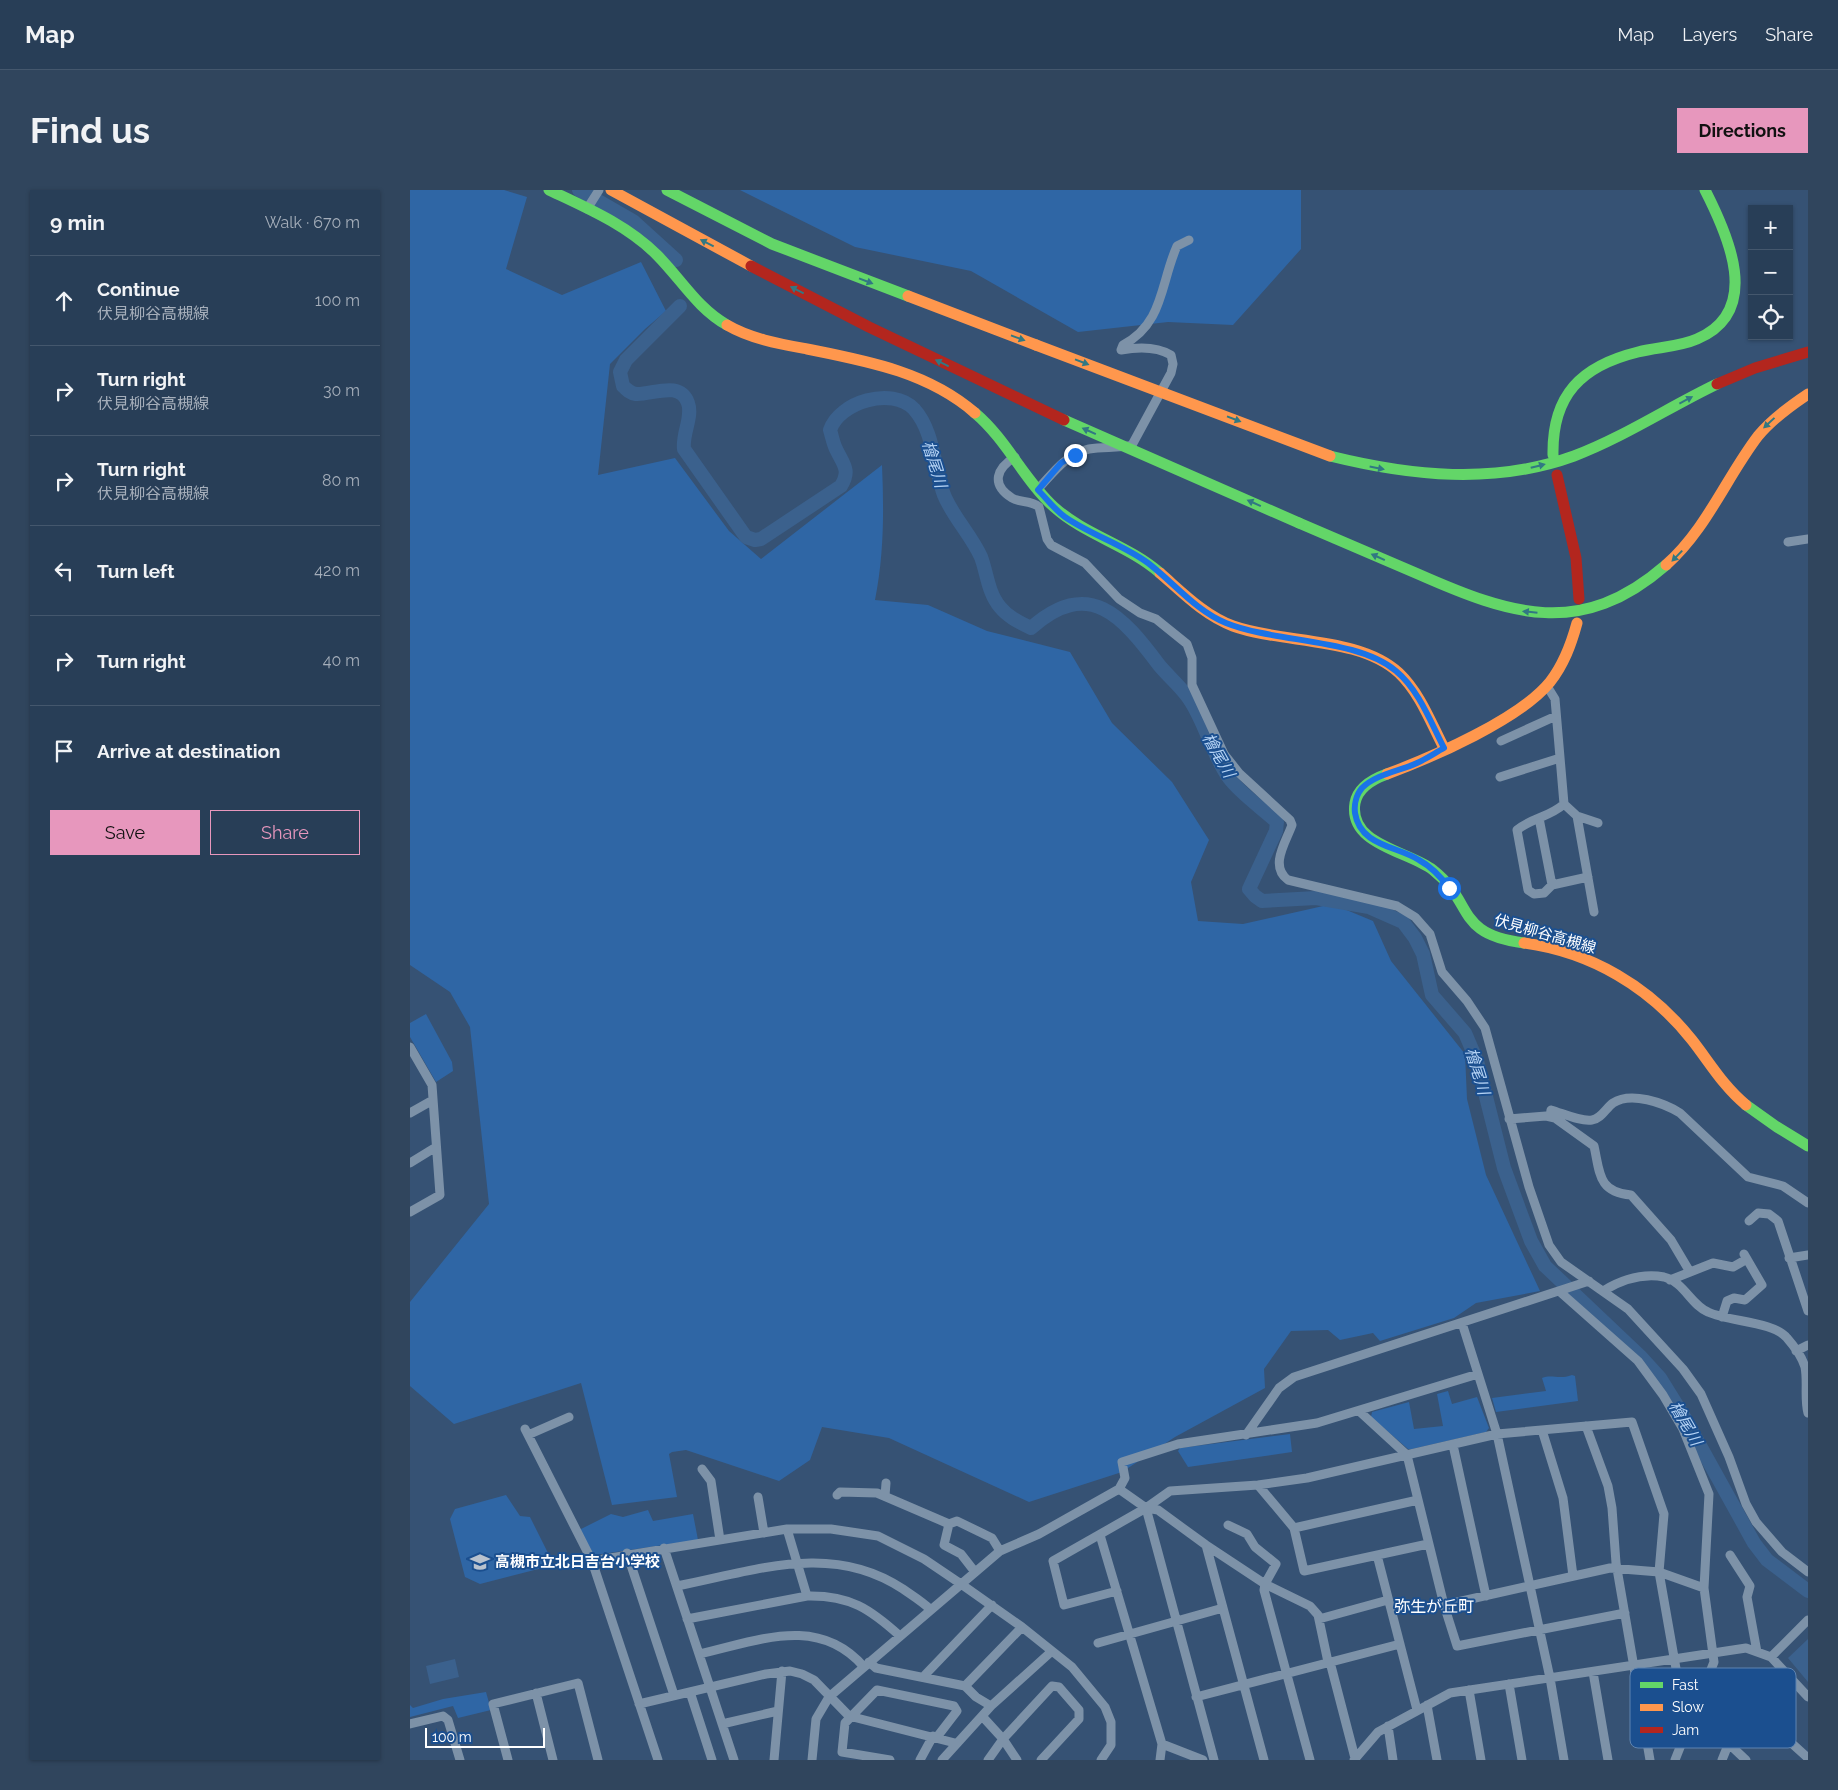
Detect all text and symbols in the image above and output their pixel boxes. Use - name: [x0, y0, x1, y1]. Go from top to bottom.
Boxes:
- text: Map: [25, 20, 75, 49]
- text: Map: [1618, 24, 1654, 45]
- text: Layers: [1682, 24, 1737, 45]
- text: Share: [1765, 24, 1813, 45]
- button: Directions: [1677, 108, 1808, 153]
- text: Find us: [30, 110, 150, 151]
- map controls: [1748, 205, 1793, 340]
- button: +: [1748, 205, 1793, 250]
- text: 9 min: [50, 210, 105, 235]
- text: Walk · 670 m: [265, 213, 360, 232]
- one-way arrow: [700, 239, 715, 247]
- button: −: [1748, 250, 1793, 295]
- one-way arrow: [859, 277, 873, 285]
- text: Continue: [97, 278, 180, 300]
- one-way arrow: [790, 286, 804, 294]
- icon: ahead: [50, 287, 78, 315]
- text: 100 m: [315, 291, 360, 310]
- button: locate: [1748, 295, 1793, 340]
- text: 伏見柳谷高槻線: [97, 304, 209, 323]
- one-way arrow: [1011, 335, 1026, 343]
- one-way arrow: [1075, 358, 1090, 366]
- one-way arrow: [935, 359, 949, 367]
- text: Turn right: [97, 368, 186, 390]
- icon: right: [50, 377, 78, 405]
- text: 30 m: [323, 381, 360, 400]
- text: 伏見柳谷高槻線: [97, 394, 209, 413]
- one-way arrow: [1679, 396, 1693, 404]
- one-way arrow: [1227, 415, 1242, 423]
- one-way arrow: [1764, 417, 1776, 429]
- one-way arrow: [1082, 427, 1096, 435]
- water label: 檜尾川: [918, 438, 951, 492]
- route end: [1064, 444, 1087, 467]
- text: Turn right: [97, 458, 186, 480]
- one-way arrow: [1531, 462, 1546, 470]
- one-way arrow: [1370, 464, 1385, 472]
- icon: right: [50, 467, 78, 495]
- text: 80 m: [322, 471, 360, 490]
- text: 伏見柳谷高槻線: [97, 484, 209, 503]
- one-way arrow: [1247, 499, 1261, 507]
- one-way arrow: [1671, 549, 1683, 561]
- one-way arrow: [1371, 553, 1385, 561]
- icon: left: [50, 557, 78, 585]
- text: Turn left: [97, 560, 174, 582]
- text: 420 m: [314, 561, 360, 580]
- one-way arrow: [1522, 608, 1538, 616]
- icon: right: [50, 647, 78, 675]
- text: Turn right: [97, 650, 186, 672]
- text: 40 m: [323, 651, 360, 670]
- water label: 檜尾川: [1199, 730, 1239, 783]
- icon: arrive: [50, 737, 78, 765]
- text: Arrive at destination: [97, 740, 281, 762]
- button: Save: [50, 810, 200, 855]
- button: Share: [210, 810, 360, 855]
- route start: [1438, 877, 1461, 900]
- street label: 伏見柳谷高槻線: [1492, 911, 1598, 957]
- water label: 檜尾川: [1461, 1045, 1494, 1099]
- water label: 檜尾川: [1665, 1398, 1707, 1451]
- school or university icon: 高槻市立北日吉台小学校: [469, 1551, 491, 1573]
- place label: 高槻市立北日吉台小学校: [495, 1553, 660, 1571]
- district label: 弥生が丘町: [1394, 1597, 1474, 1616]
- legend: [1630, 1668, 1796, 1748]
- text: Fast: [1672, 1677, 1699, 1693]
- text: Slow: [1672, 1699, 1704, 1715]
- text: Jam: [1672, 1722, 1699, 1738]
- scale bar: [425, 1725, 545, 1748]
- text: 100 m: [432, 1729, 472, 1745]

